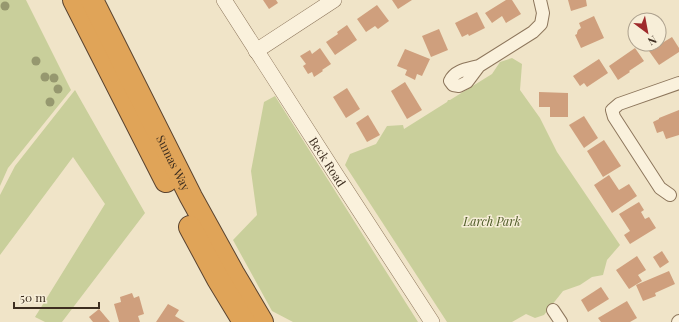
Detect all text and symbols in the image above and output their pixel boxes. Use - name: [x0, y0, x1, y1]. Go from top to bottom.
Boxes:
- north arrow: [627, 12, 667, 52]
- text: N: [645, 32, 660, 49]
- street label: Sumas Way: [153, 132, 194, 193]
- street label: Beck Road: [306, 134, 350, 190]
- park label: Larch Park: [462, 213, 521, 229]
- scale bar: [14, 284, 99, 310]
- text: 50 m: [20, 289, 46, 305]

